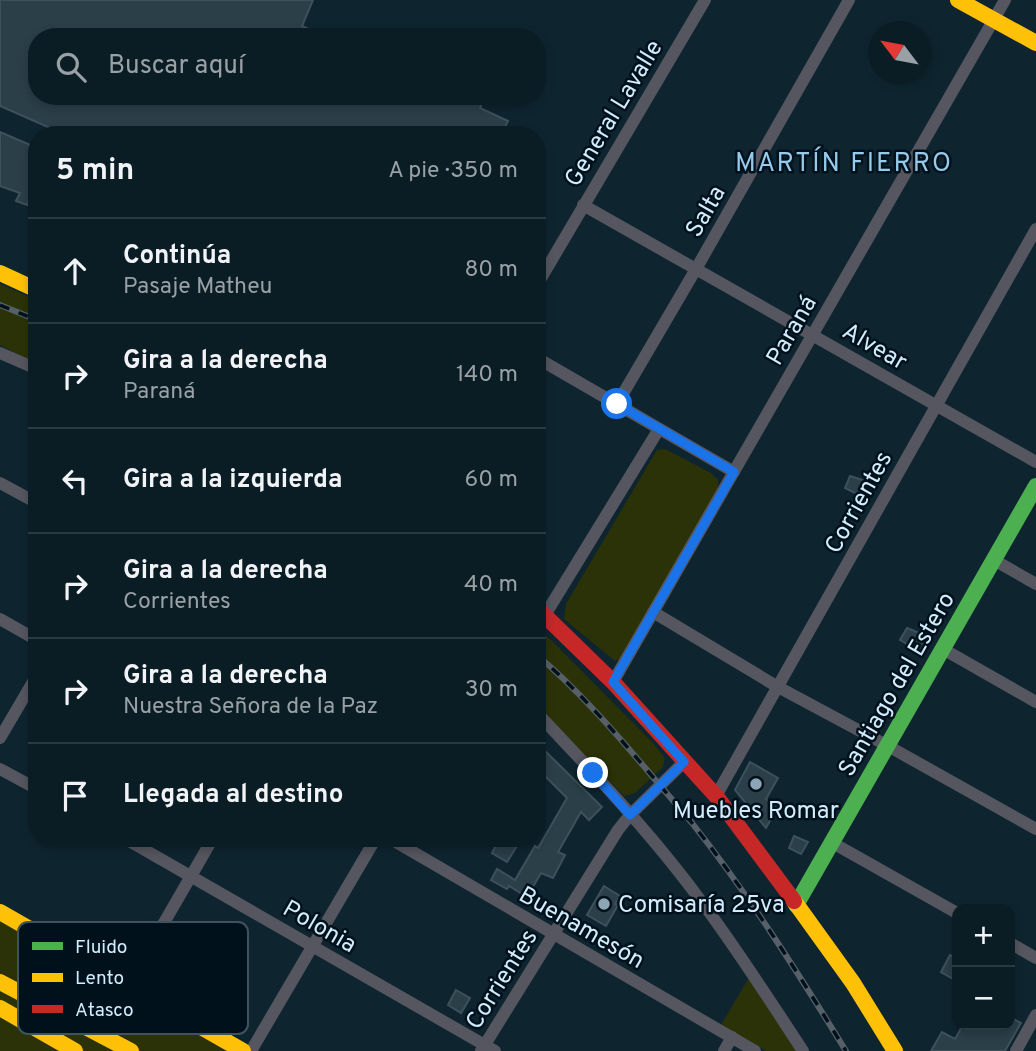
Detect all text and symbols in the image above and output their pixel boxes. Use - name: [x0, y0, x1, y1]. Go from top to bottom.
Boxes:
- north arrow: [868, 21, 931, 84]
- search box: [28, 28, 546, 105]
- street label: General Lavalle: [559, 35, 670, 193]
- icon: search: [52, 48, 90, 86]
- text: Buscar aquí: [108, 50, 245, 83]
- district label: MARTÍN FIERRO: [735, 146, 953, 181]
- text: 5 min: [56, 153, 134, 190]
- text: A pie · 350 m: [388, 157, 518, 186]
- street label: Salta: [680, 181, 733, 243]
- text: Continúa: [123, 240, 231, 273]
- icon: ahead: [56, 252, 94, 290]
- text: 80 m: [465, 256, 518, 285]
- text: Pasaje Matheu: [123, 273, 273, 302]
- street label: Paraná: [761, 291, 825, 371]
- street label: Alvear: [836, 317, 912, 378]
- text: Gira a la derecha: [123, 345, 328, 378]
- icon: right: [56, 357, 94, 395]
- text: 140 m: [456, 361, 518, 390]
- text: Paraná: [123, 378, 195, 407]
- route start: [601, 388, 632, 419]
- street label: Corrientes: [819, 446, 900, 559]
- icon: left: [56, 462, 94, 500]
- text: Gira a la izquierda: [123, 464, 342, 497]
- text: 60 m: [465, 466, 518, 495]
- text: Gira a la derecha: [123, 555, 328, 588]
- icon: right: [56, 567, 94, 605]
- text: 40 m: [464, 571, 518, 600]
- street label: Santiago del Estero: [833, 587, 963, 783]
- text: Corrientes: [123, 588, 231, 617]
- text: Gira a la derecha: [123, 660, 328, 693]
- icon: right: [56, 672, 94, 710]
- text: 30 m: [465, 676, 518, 705]
- text: Nuestra Señora de la Paz: [123, 693, 378, 722]
- route end: [577, 757, 608, 788]
- marker: Muebles Romar: [748, 776, 764, 792]
- icon: arrive: [56, 777, 94, 815]
- text: Llegada al destino: [123, 779, 343, 812]
- place label: Muebles Romar: [673, 797, 839, 827]
- street label: Buenamesón: [513, 881, 649, 977]
- place label: Comisaría 25va: [618, 891, 785, 921]
- street label: Polonia: [277, 895, 361, 961]
- marker: Comisaría 25va: [596, 896, 612, 912]
- map controls: [952, 904, 1015, 1030]
- button: +: [952, 904, 1015, 967]
- legend: [18, 922, 248, 1034]
- street label: Corrientes: [460, 924, 545, 1036]
- text: Fluido: [75, 936, 127, 960]
- text: Lento: [75, 967, 124, 991]
- button: −: [952, 967, 1015, 1030]
- text: Atasco: [75, 999, 134, 1023]

